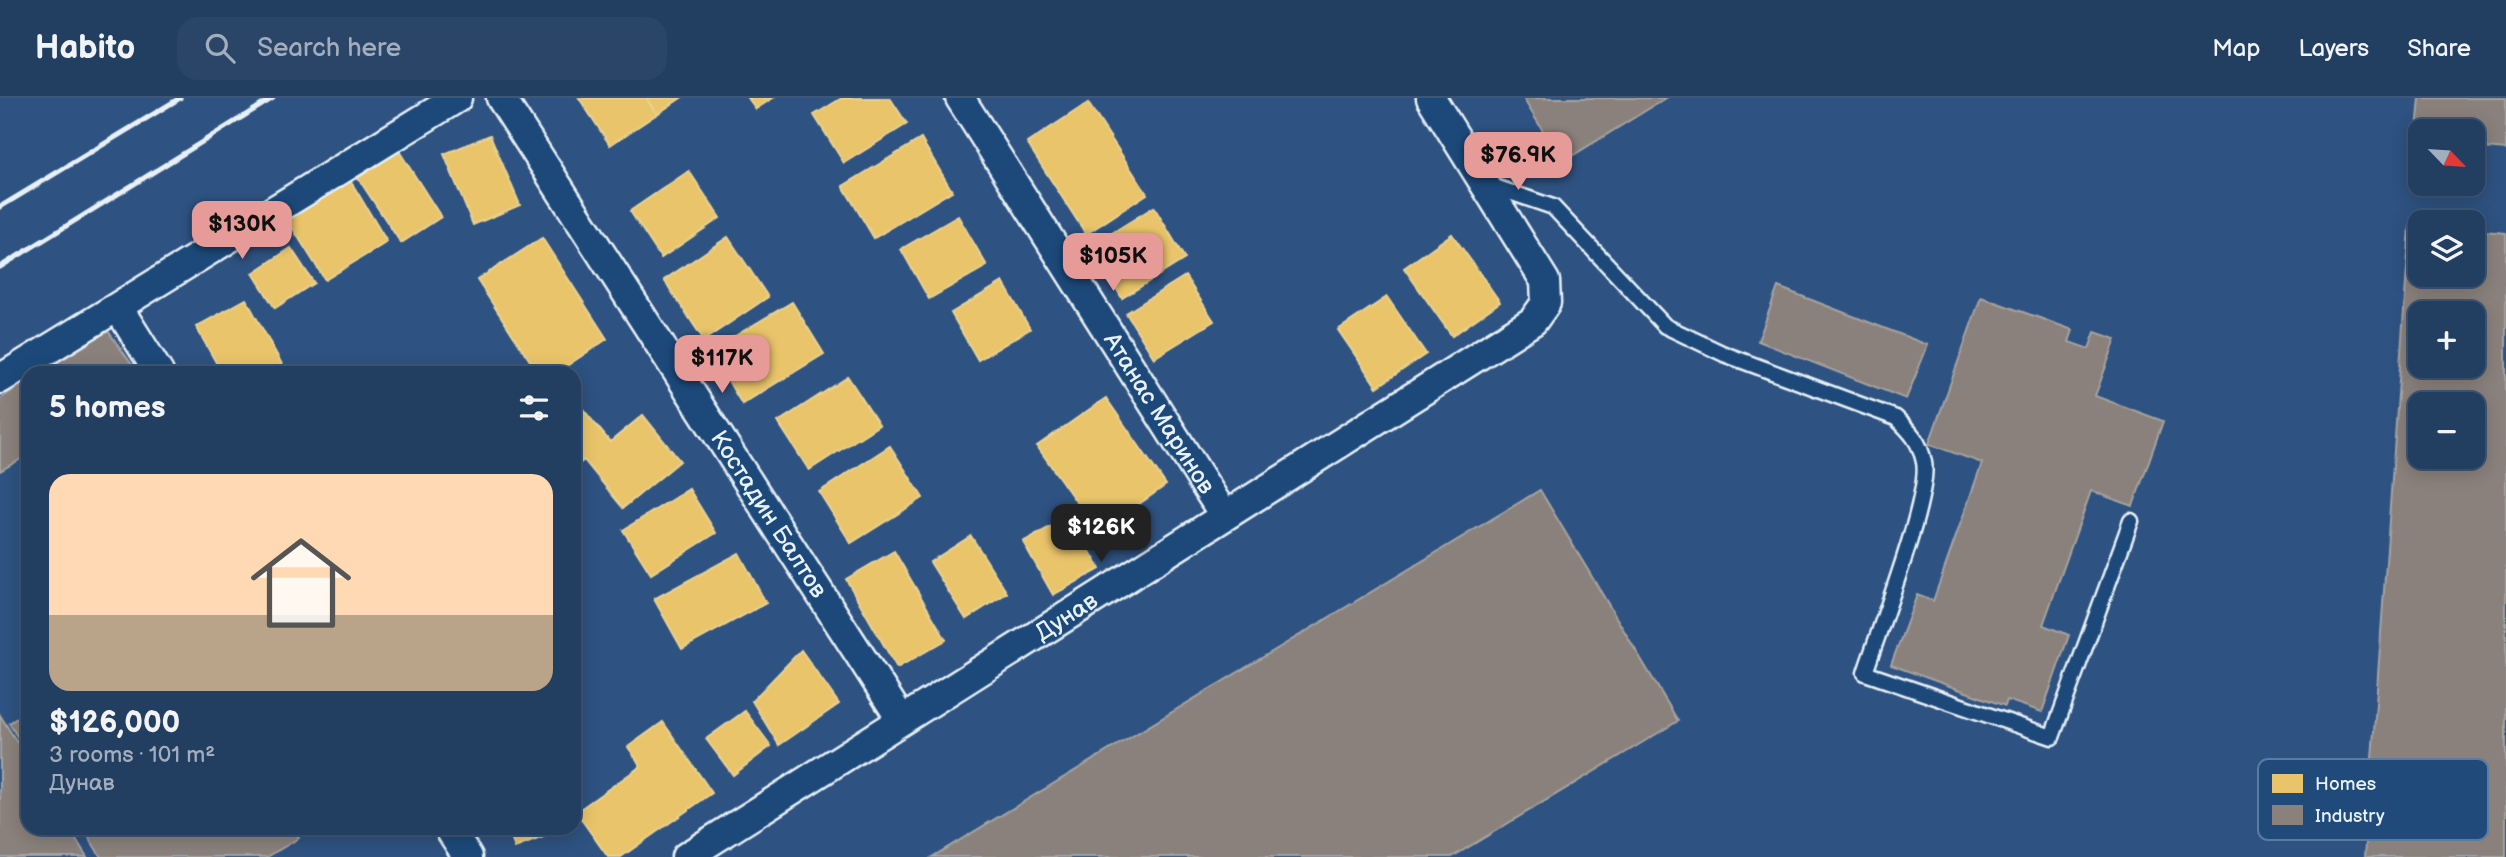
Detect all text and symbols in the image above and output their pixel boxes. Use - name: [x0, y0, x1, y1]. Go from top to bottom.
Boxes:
- search box: [177, 17, 667, 80]
- text: Habito: [35, 28, 135, 68]
- icon: search: [201, 29, 239, 67]
- text: Search here: [257, 33, 401, 64]
- text: Map: [2212, 34, 2260, 63]
- text: Layers: [2298, 34, 2369, 63]
- text: Share: [2407, 34, 2471, 63]
- north arrow: [2408, 119, 2485, 196]
- map controls: [2408, 119, 2485, 469]
- pin: $76.9K: [1461, 132, 1575, 192]
- text: $76.9K: [1480, 141, 1556, 169]
- pin: $130K: [193, 202, 291, 261]
- text: $130K: [208, 210, 276, 238]
- button: layers: [2408, 210, 2485, 287]
- pin: $105K: [1064, 234, 1162, 293]
- text: $105K: [1079, 242, 1147, 270]
- button: +: [2408, 301, 2485, 378]
- street label: Атанас Маринов: [1097, 326, 1221, 500]
- pin: $117K: [673, 336, 771, 395]
- text: $117K: [691, 344, 753, 372]
- icon: filters: [515, 389, 553, 427]
- text: 5 homes: [49, 390, 166, 426]
- button: −: [2408, 392, 2485, 469]
- street label: Костадин Балтов: [704, 425, 833, 604]
- pin: $126K: [1052, 504, 1150, 564]
- text: $126K: [1067, 513, 1135, 541]
- icon: home: [238, 520, 364, 646]
- street label: Дунав: [1030, 586, 1104, 647]
- text: $126,000: [49, 705, 180, 741]
- text: 3 rooms · 101 m²: [49, 741, 215, 769]
- legend: [2258, 759, 2488, 840]
- text: Дунав: [49, 769, 115, 797]
- text: Homes: [2315, 773, 2376, 796]
- text: Industry: [2315, 805, 2385, 828]

